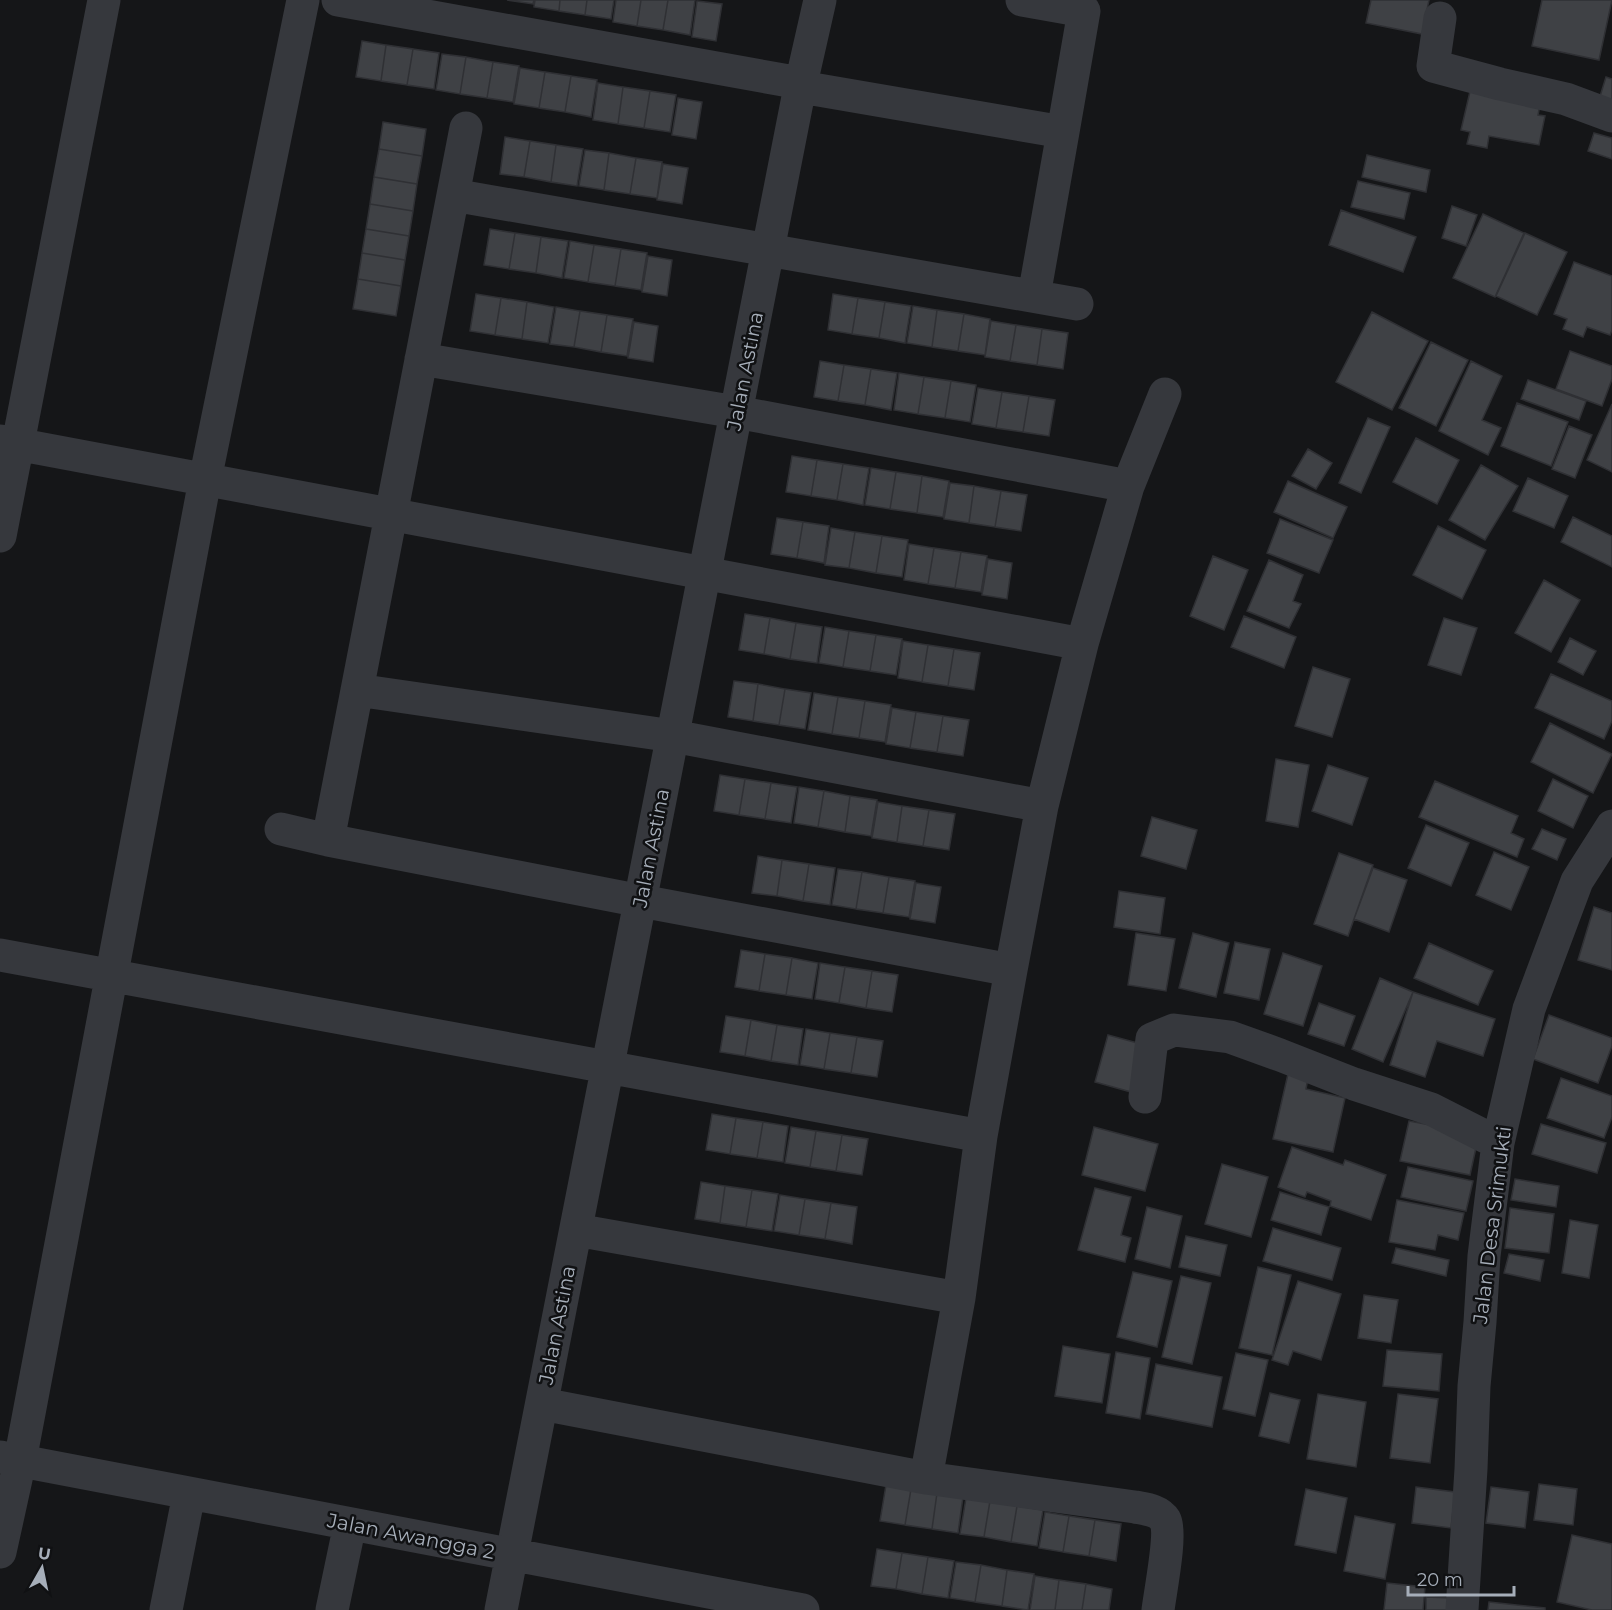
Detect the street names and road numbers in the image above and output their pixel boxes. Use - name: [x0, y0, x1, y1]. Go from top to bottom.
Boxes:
- street label: Jalan Astina: [722, 310, 768, 433]
- street label: Jalan Astina: [628, 787, 674, 910]
- street label: Jalan Desa Srimukti: [1468, 1125, 1516, 1326]
- street label: Jalan Astina: [534, 1264, 580, 1387]
- street label: Jalan Awangga 2: [324, 1508, 497, 1564]

